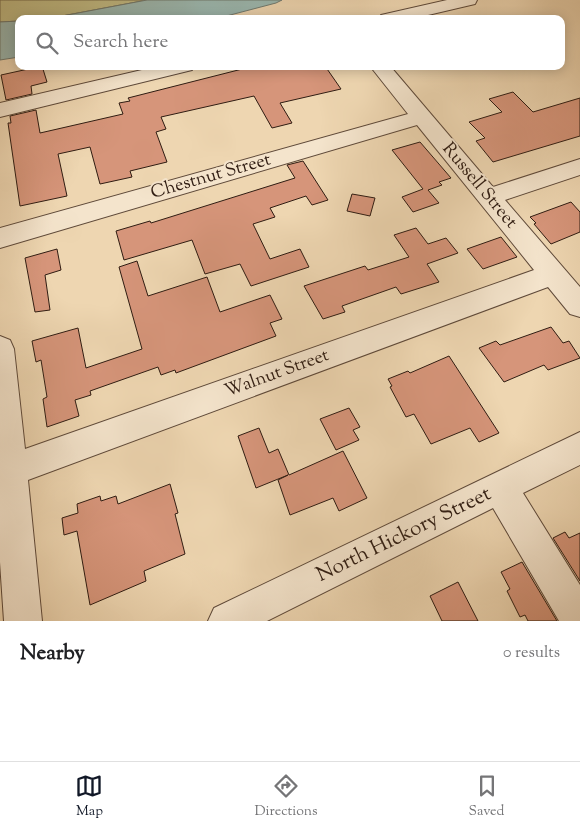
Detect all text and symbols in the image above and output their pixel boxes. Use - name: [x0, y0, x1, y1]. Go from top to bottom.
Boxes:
- search box: [15, 15, 565, 70]
- icon: search: [33, 29, 61, 57]
- text: Search here: [73, 29, 168, 56]
- street label: Russell Street: [435, 137, 523, 235]
- street label: Chestnut Street: [148, 147, 274, 207]
- street label: Walnut Street: [221, 343, 333, 405]
- street label: North Hickory Street: [311, 480, 497, 590]
- text: Nearby: [20, 639, 85, 669]
- text: 0 results: [503, 642, 560, 665]
- tab: Map: [75, 772, 103, 822]
- tab: Directions: [254, 772, 318, 822]
- tab: Saved: [469, 772, 504, 822]

